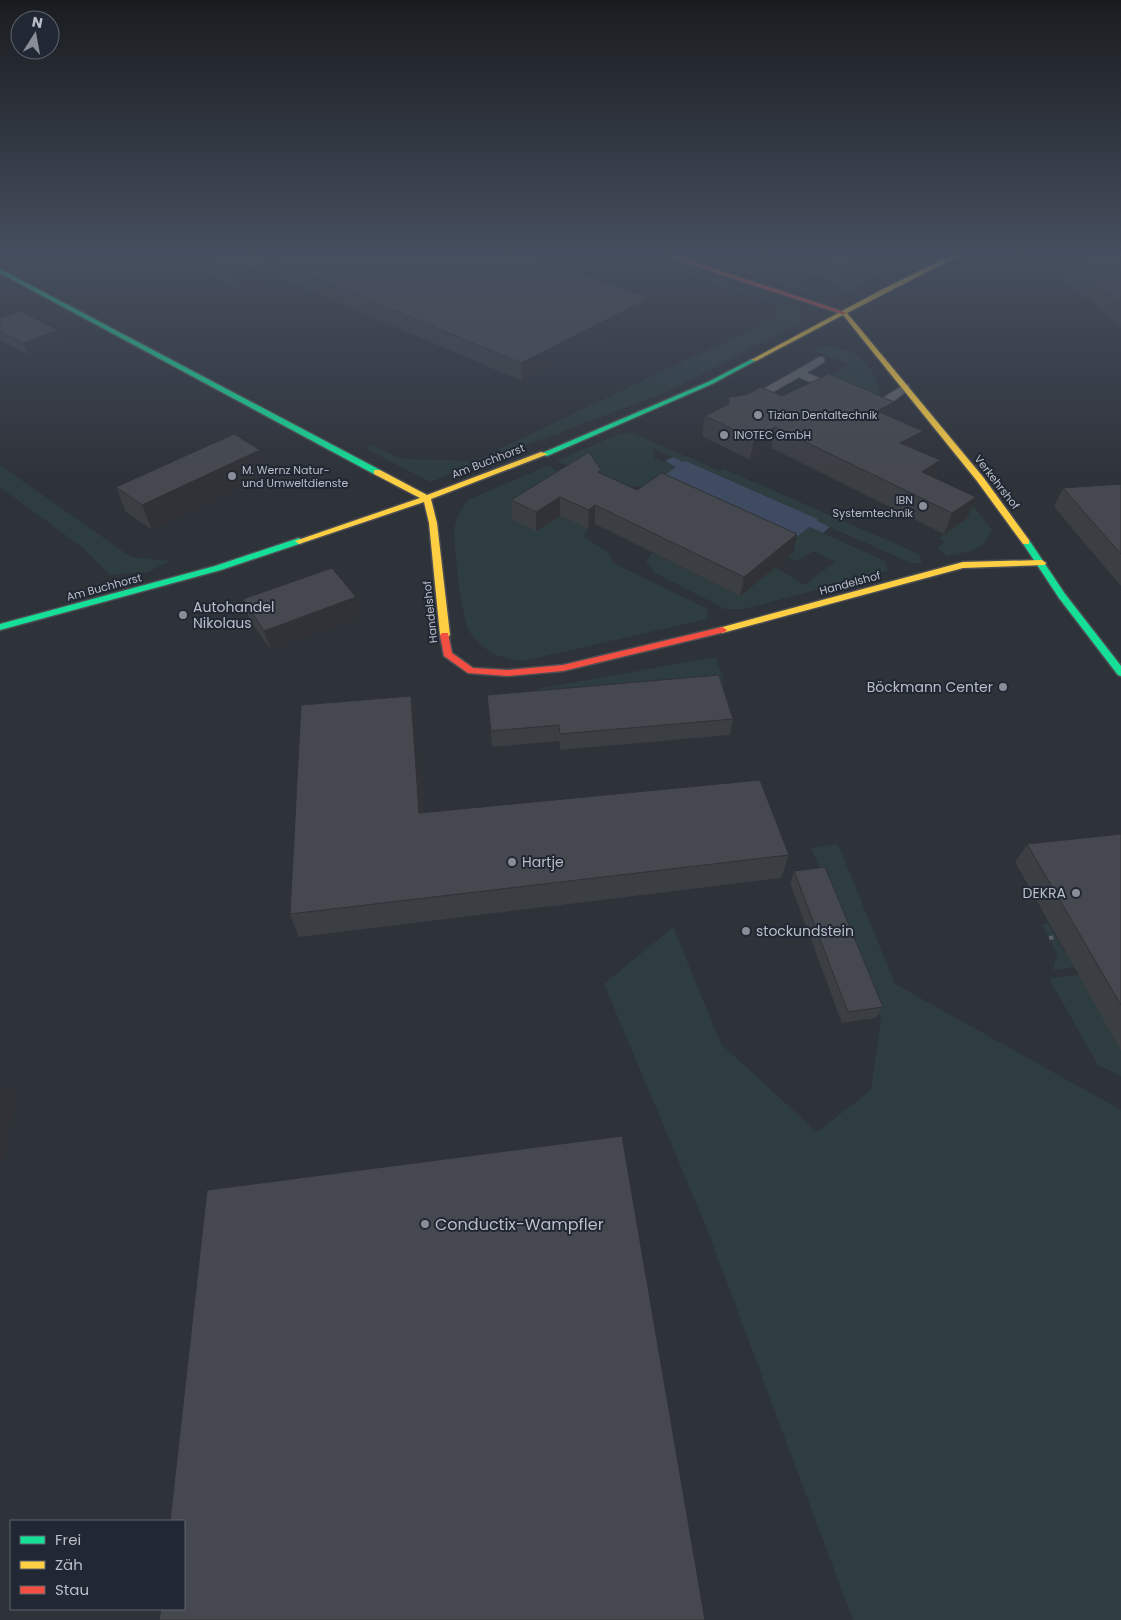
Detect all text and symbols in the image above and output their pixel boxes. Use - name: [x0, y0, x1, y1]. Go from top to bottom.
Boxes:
- north arrow: [10, 10, 60, 60]
- text: N: [30, 11, 45, 33]
- place label: Tizian Dentaltechnik: [768, 407, 878, 423]
- marker: Tizian Dentaltechnik: [752, 409, 764, 421]
- place label: INOTEC GmbH: [734, 427, 811, 443]
- marker: INOTEC GmbH: [718, 429, 730, 441]
- street label: Am Buchhorst: [449, 440, 527, 482]
- street label: Verkehrshof: [971, 451, 1024, 513]
- place label: M. Wernz Natur- und Umweltdienste: [242, 462, 349, 491]
- marker: M. Wernz Natur- und Umweltdienste: [226, 470, 238, 482]
- place label: IBN Systemtechnik: [833, 492, 913, 521]
- marker: IBN Systemtechnik: [917, 500, 929, 512]
- street label: Handelshof: [818, 567, 883, 599]
- street label: Am Buchhorst: [65, 569, 143, 605]
- street label: Handelshof: [419, 580, 441, 644]
- place label: Autohandel Nikolaus: [193, 597, 274, 633]
- marker: Autohandel Nikolaus: [177, 609, 189, 621]
- place label: Böckmann Center: [867, 677, 993, 697]
- marker: Böckmann Center: [997, 681, 1009, 693]
- place label: Hartje: [522, 852, 564, 872]
- marker: Hartje: [506, 856, 518, 868]
- place label: DEKRA: [1023, 883, 1066, 903]
- marker: DEKRA: [1070, 887, 1082, 899]
- place label: stockundstein: [756, 921, 854, 941]
- marker: stockundstein: [740, 925, 752, 937]
- place label: Conductix-Wampfler: [435, 1213, 604, 1236]
- marker: Conductix-Wampfler: [419, 1218, 431, 1230]
- legend: [10, 1520, 185, 1610]
- text: Frei: [55, 1529, 81, 1550]
- text: Zäh: [55, 1554, 83, 1575]
- text: Stau: [55, 1579, 89, 1600]

